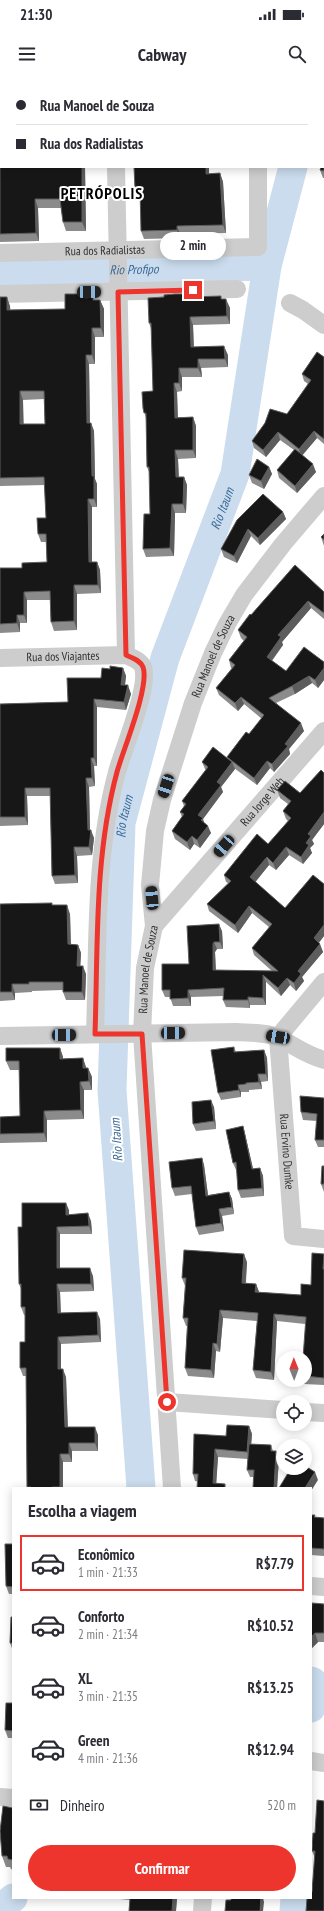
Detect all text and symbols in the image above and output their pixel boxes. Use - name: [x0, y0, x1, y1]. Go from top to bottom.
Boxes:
- text: 21:30: [20, 5, 52, 24]
- icon: menu: [16, 43, 38, 65]
- text: Cabway: [138, 43, 186, 66]
- icon: search: [286, 43, 308, 65]
- text: Rua Manoel de Souza: [40, 96, 154, 115]
- text: Rua dos Radialistas: [40, 134, 143, 153]
- district label: PETRÓPOLIS: [61, 183, 143, 203]
- callout: 2 min: [160, 232, 226, 260]
- text: 2 min: [180, 237, 206, 254]
- street label: Rua dos Radialistas: [65, 242, 145, 258]
- water label: Rio Profipo: [109, 260, 160, 279]
- route end: [184, 281, 202, 299]
- car: [77, 286, 101, 298]
- water label: Rio Itaum: [207, 484, 239, 532]
- street label: Rua Manoel de Souza: [188, 612, 238, 700]
- street label: Rua dos Viajantes: [26, 648, 100, 664]
- car: [157, 773, 175, 799]
- street label: Rua Jorge Weh: [237, 774, 287, 829]
- water label: Rio Itaum: [113, 792, 137, 838]
- car: [212, 833, 236, 859]
- car: [145, 886, 159, 910]
- street label: Rua Manoel de Souza: [135, 924, 161, 1014]
- car: [161, 1027, 185, 1039]
- car: [52, 1029, 76, 1041]
- car: [265, 1029, 291, 1045]
- street label: Rua Ervino Dumke: [277, 1113, 297, 1190]
- water label: Rio Itaum: [106, 1116, 126, 1162]
- north arrow: [276, 1351, 312, 1387]
- map controls: [276, 1351, 312, 1475]
- route start: [158, 1393, 176, 1411]
- button: locate: [276, 1395, 312, 1431]
- button: layers: [276, 1439, 312, 1475]
- text: Escolha a viagem: [28, 1499, 137, 1522]
- icon: car: [30, 1545, 66, 1581]
- text: Econômico: [78, 1545, 135, 1564]
- text: R$7.79: [256, 1554, 294, 1573]
- text: 1 min · 21:33: [78, 1564, 138, 1581]
- icon: car: [30, 1607, 66, 1643]
- text: Conforto: [78, 1607, 124, 1626]
- text: R$10.52: [247, 1616, 294, 1635]
- text: 2 min · 21:34: [78, 1626, 138, 1643]
- icon: car: [30, 1669, 66, 1705]
- text: XL: [78, 1669, 92, 1688]
- text: R$13.25: [247, 1678, 294, 1697]
- text: 3 min · 21:35: [78, 1688, 138, 1705]
- icon: car: [30, 1731, 66, 1767]
- text: Green: [78, 1731, 110, 1750]
- text: R$12.94: [247, 1740, 294, 1759]
- text: 4 min · 21:36: [78, 1750, 138, 1767]
- icon: cash: [28, 1794, 50, 1816]
- text: Dinheiro: [60, 1796, 104, 1815]
- text: 520 m: [267, 1797, 296, 1814]
- button: Confirmar: [28, 1845, 296, 1891]

